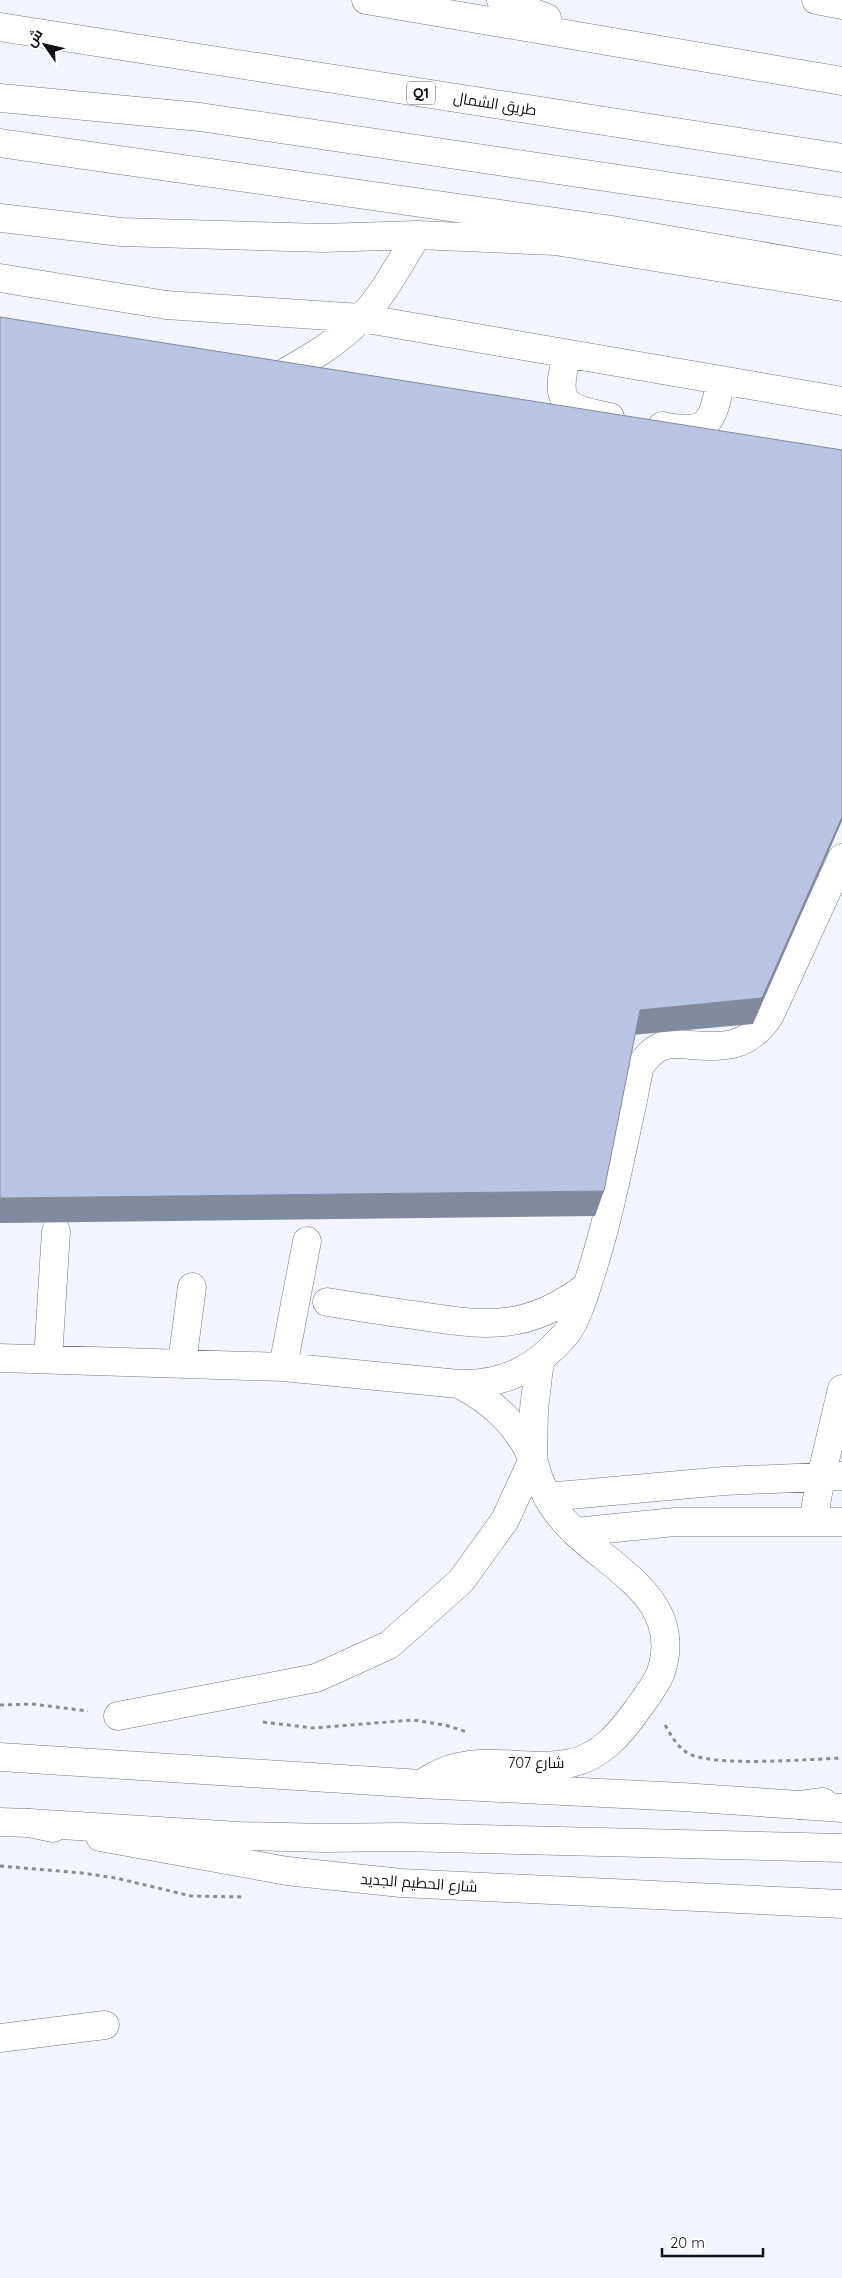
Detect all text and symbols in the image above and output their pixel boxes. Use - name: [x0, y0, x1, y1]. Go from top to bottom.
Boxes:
- north arrow: [20, 20, 70, 70]
- text: ش: [22, 25, 47, 50]
- road number: Q1: [407, 82, 435, 105]
- street label: طريق الشمال: [452, 88, 538, 120]
- street label: شارع 707: [508, 1753, 564, 1774]
- street label: شارع الحطيم الجديد: [360, 1869, 478, 1898]
- scale bar: [662, 2226, 763, 2258]
- text: 20 m: [670, 2233, 705, 2252]

